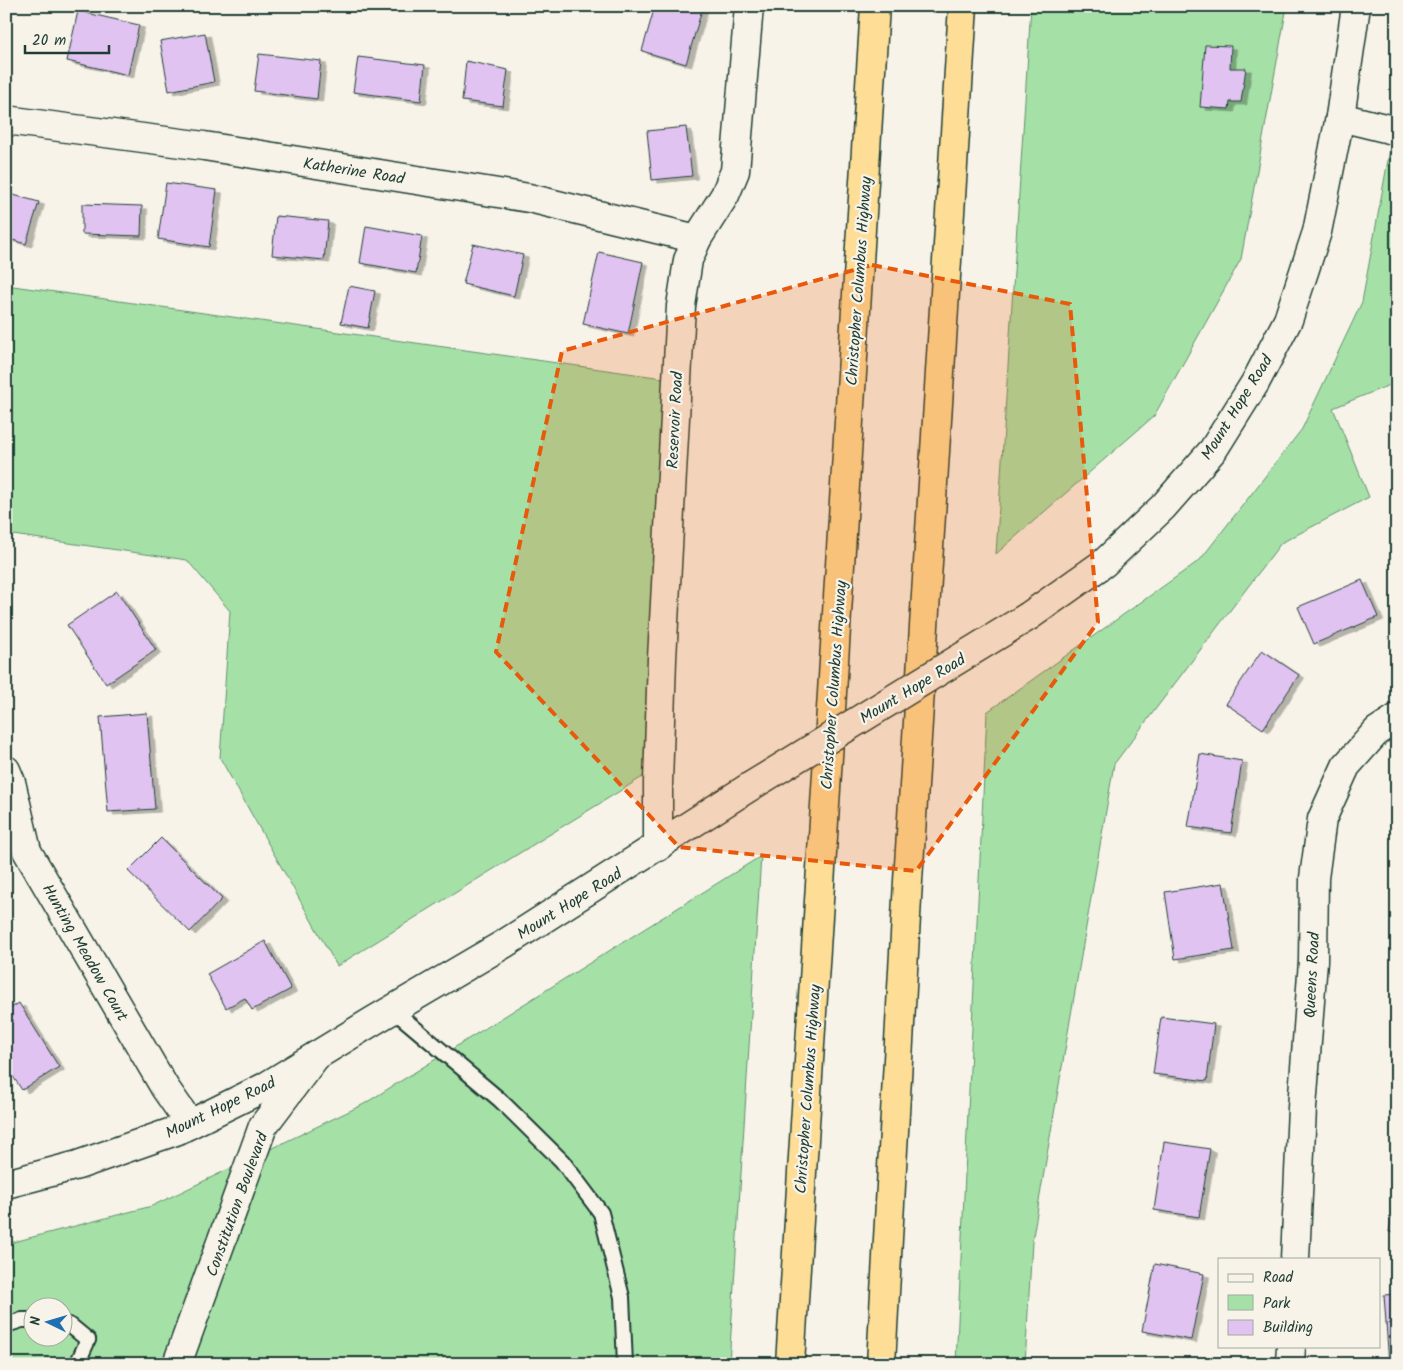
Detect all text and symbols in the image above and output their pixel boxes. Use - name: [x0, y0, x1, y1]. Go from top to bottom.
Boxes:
- scale bar: [25, 22, 109, 54]
- text: 20 m: [32, 29, 66, 53]
- street label: Katherine Road: [301, 151, 407, 192]
- street label: Christopher Columbus Highway: [840, 175, 879, 387]
- street label: Mount Hope Road: [1195, 349, 1280, 465]
- street label: Reservoir Road: [660, 370, 691, 469]
- street label: Christopher Columbus Highway: [815, 579, 854, 791]
- street label: Mount Hope Road: [855, 647, 972, 731]
- street label: Mount Hope Road: [512, 861, 628, 947]
- street label: Hunting Meadow Court: [35, 879, 135, 1027]
- street label: Queens Road: [1298, 930, 1327, 1019]
- street label: Christopher Columbus Highway: [789, 983, 828, 1195]
- street label: Mount Hope Road: [161, 1070, 281, 1146]
- street label: Constitution Boulevard: [200, 1128, 276, 1280]
- legend: [1218, 1258, 1380, 1348]
- text: Road: [1263, 1266, 1294, 1290]
- text: Park: [1263, 1292, 1291, 1316]
- north arrow: [22, 1298, 72, 1348]
- text: N: [25, 1315, 47, 1326]
- text: Building: [1263, 1316, 1313, 1340]

